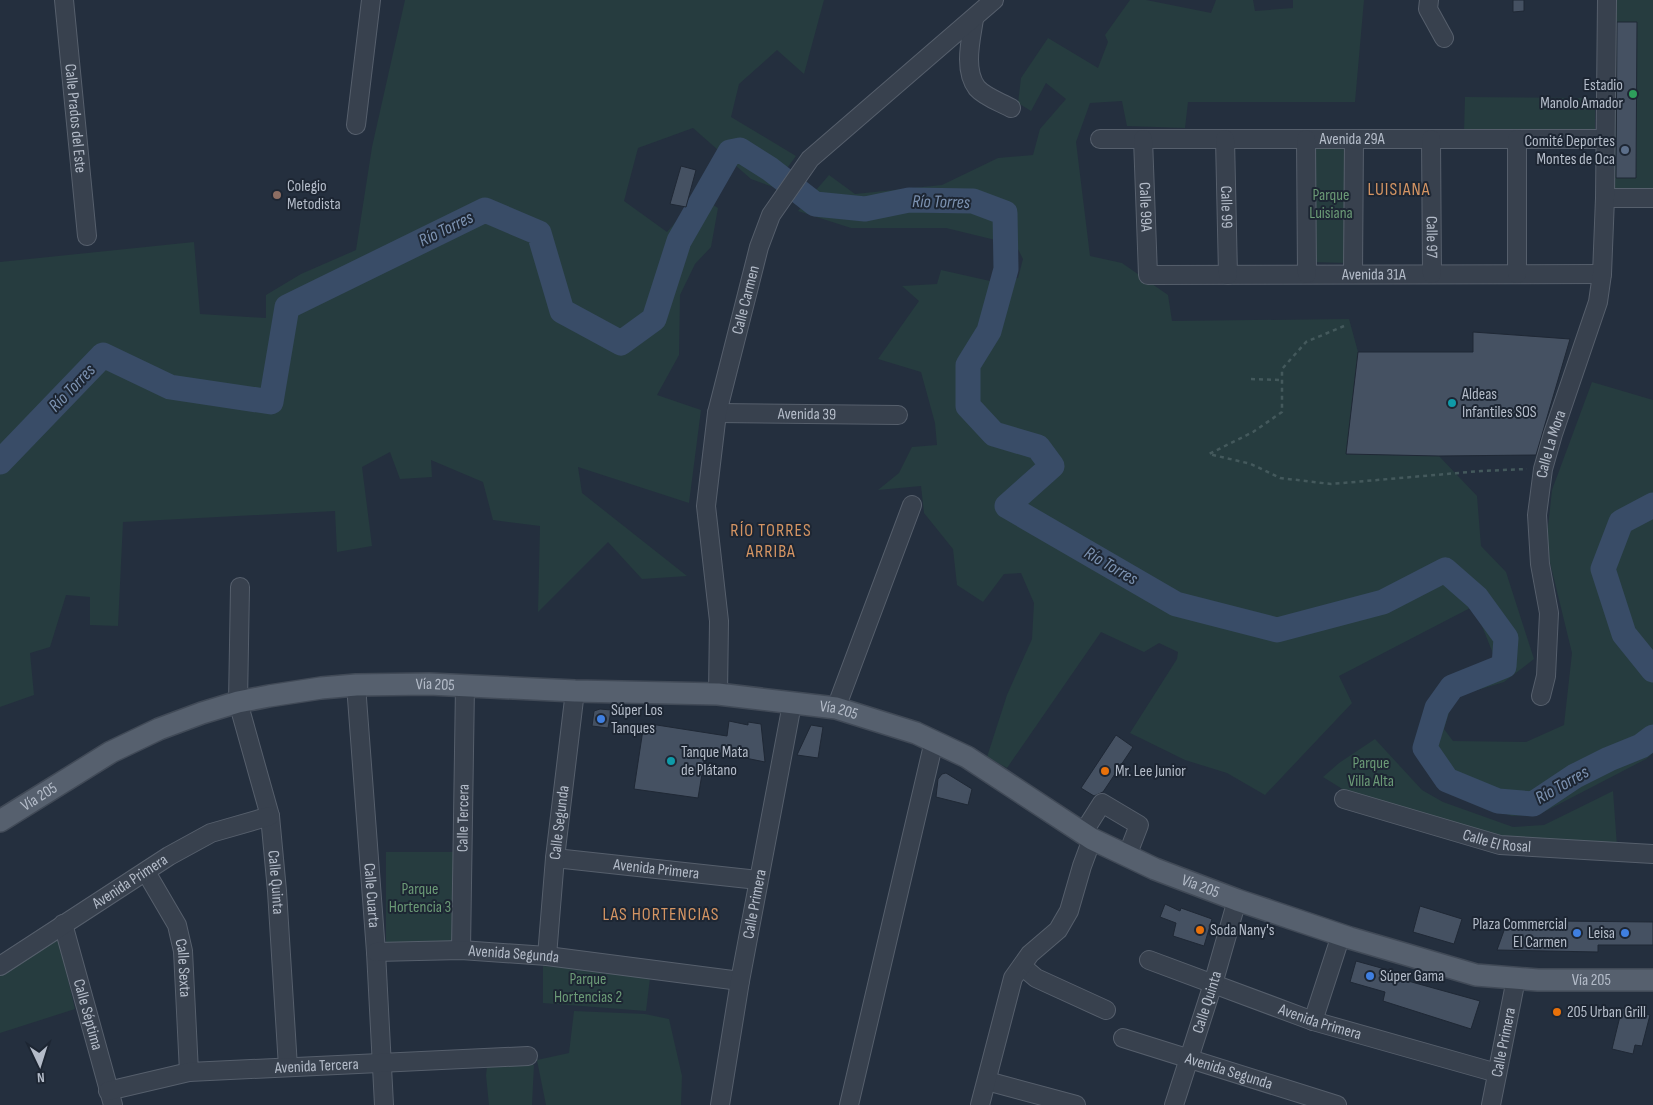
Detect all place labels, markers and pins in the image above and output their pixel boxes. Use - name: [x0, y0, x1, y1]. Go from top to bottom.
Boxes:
- place label: Estadio Manolo Amador: [1540, 76, 1623, 113]
- marker: Estadio Manolo Amador: [1627, 88, 1639, 100]
- place label: Comité Deportes Montes de Oca: [1524, 132, 1615, 169]
- marker: Comité Deportes Montes de Oca: [1619, 144, 1631, 156]
- place label: Colegio Metodista: [287, 177, 341, 214]
- marker: Colegio Metodista: [271, 189, 283, 201]
- place label: Aldeas Infantiles SOS: [1461, 385, 1537, 422]
- marker: Aldeas Infantiles SOS: [1446, 397, 1458, 409]
- place label: Súper Los Tanques: [611, 701, 663, 738]
- marker: Súper Los Tanques: [595, 713, 607, 725]
- place label: Tanque Mata de Plátano: [681, 743, 748, 780]
- marker: Tanque Mata de Plátano: [665, 755, 677, 767]
- place label: Mr. Lee Junior: [1115, 762, 1186, 781]
- marker: Mr. Lee Junior: [1099, 765, 1111, 777]
- place label: Plaza Commercial El Carmen: [1473, 915, 1567, 952]
- place label: Soda Nany's: [1210, 921, 1275, 940]
- marker: Soda Nany's: [1194, 924, 1206, 936]
- place label: Leisa: [1588, 924, 1615, 943]
- marker: Plaza Commercial El Carmen: [1571, 927, 1583, 939]
- marker: Leisa: [1619, 927, 1631, 939]
- place label: Súper Gama: [1380, 967, 1444, 986]
- marker: Súper Gama: [1364, 970, 1376, 982]
- place label: 205 Urban Grill: [1567, 1003, 1646, 1022]
- marker: 205 Urban Grill: [1551, 1006, 1563, 1018]

